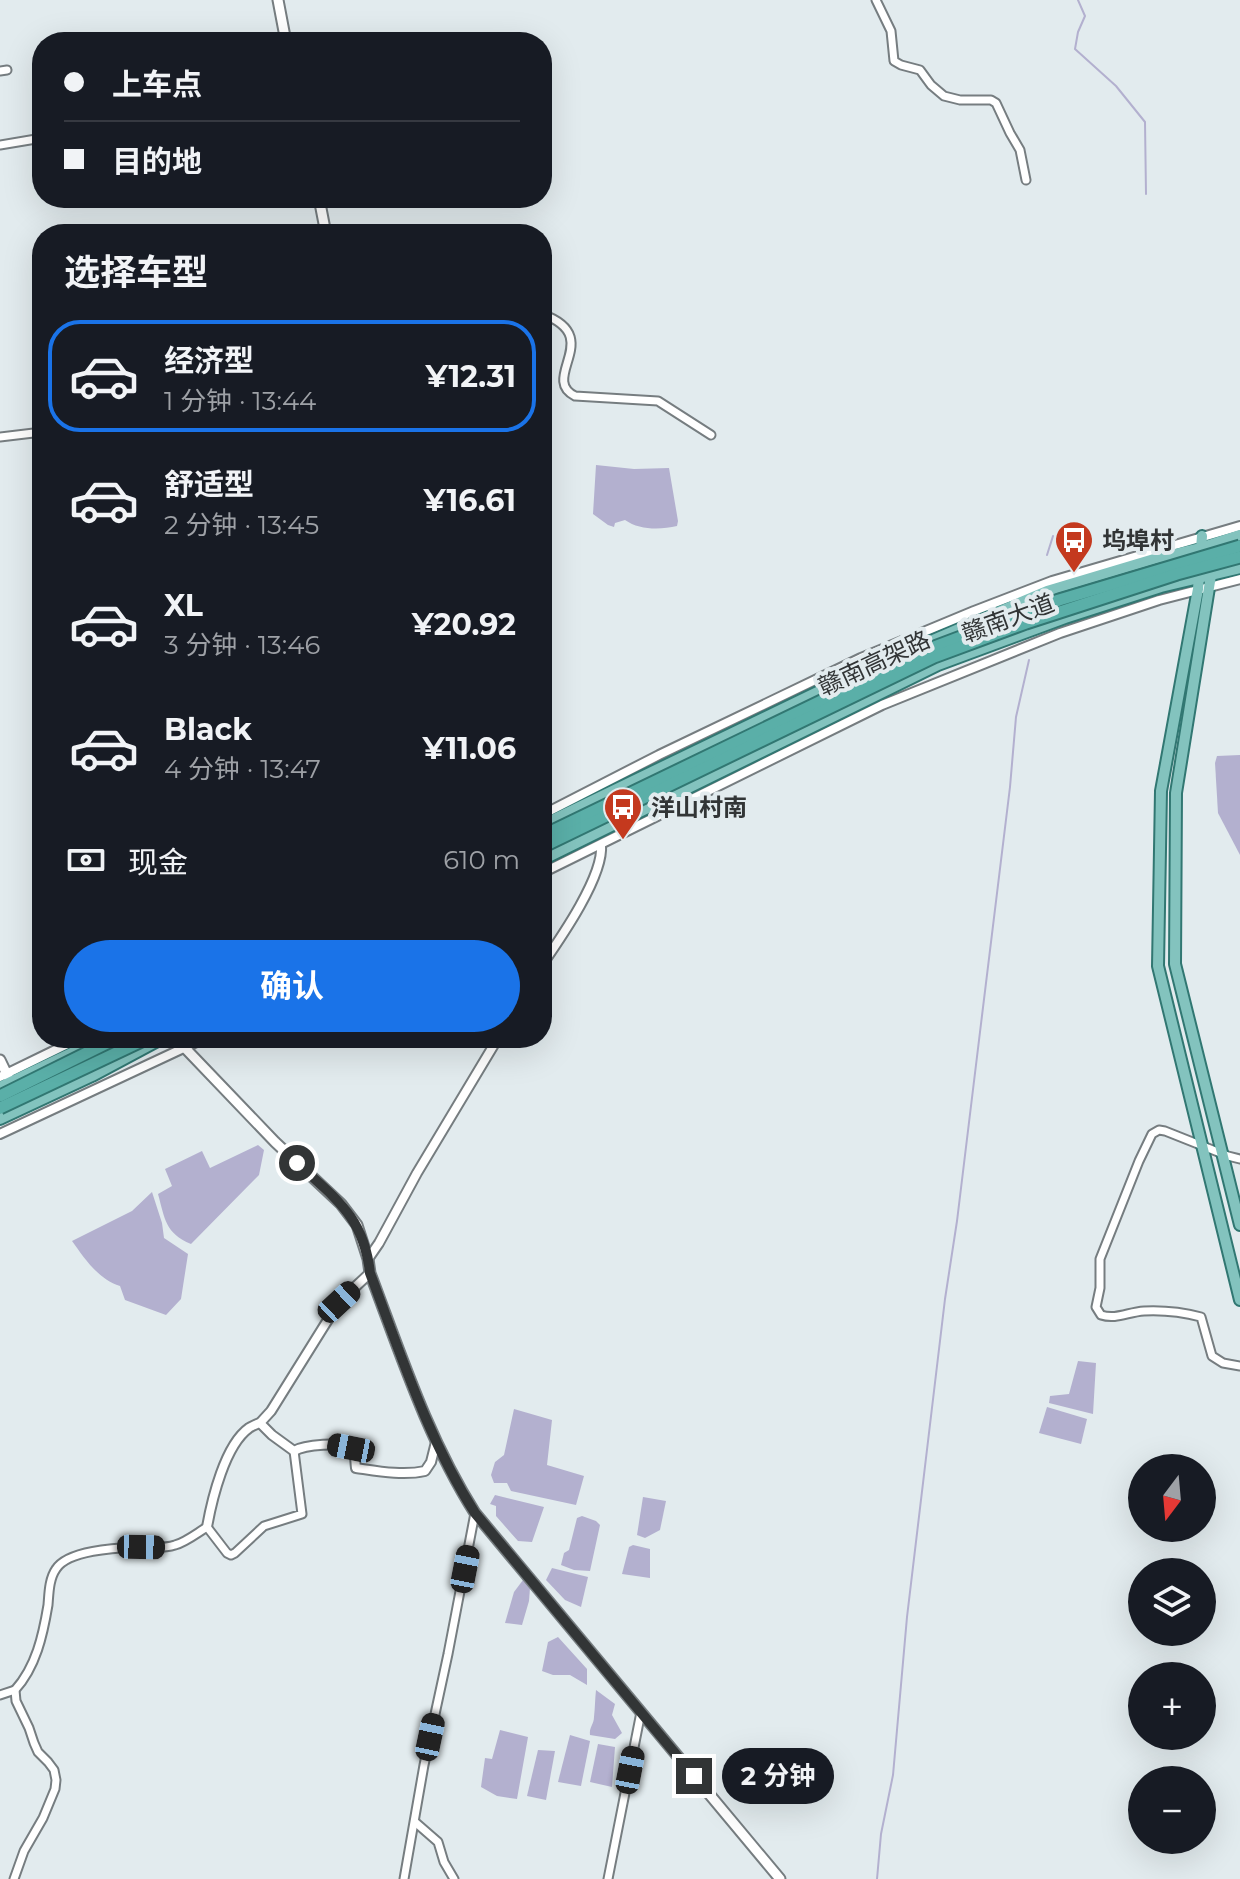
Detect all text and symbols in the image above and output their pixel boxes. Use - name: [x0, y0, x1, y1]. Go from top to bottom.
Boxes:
- text: 上车点: [112, 66, 202, 103]
- text: 目的地: [112, 143, 202, 180]
- text: 选择车型: [64, 250, 208, 294]
- icon: car: [68, 340, 140, 412]
- text: 经济型: [164, 342, 254, 379]
- text: ¥12.31: [426, 358, 516, 395]
- text: 1 分钟 · 13:44: [164, 385, 316, 417]
- icon: car: [68, 464, 140, 536]
- text: 舒适型: [164, 466, 254, 503]
- text: ¥16.61: [424, 482, 516, 519]
- text: 2 分钟 · 13:45: [164, 509, 319, 541]
- bus stop icon: 坞埠村: [1053, 519, 1095, 574]
- place label: 坞埠村: [1102, 526, 1174, 555]
- text: XL: [164, 587, 203, 624]
- icon: car: [68, 588, 140, 660]
- street label: 赣南大道: [958, 588, 1058, 648]
- text: ¥20.92: [412, 606, 516, 643]
- street label: 赣南高架路: [813, 625, 935, 701]
- text: 3 分钟 · 13:46: [164, 629, 320, 661]
- text: Black: [164, 711, 252, 748]
- icon: car: [68, 712, 140, 784]
- text: ¥11.06: [423, 730, 516, 767]
- text: 4 分钟 · 13:47: [164, 753, 321, 785]
- bus stop icon: 洋山村南: [602, 786, 644, 841]
- place label: 洋山村南: [651, 793, 747, 822]
- icon: cash: [64, 838, 108, 882]
- text: 现金: [128, 844, 188, 881]
- text: 610 m: [443, 844, 520, 876]
- button: 确认: [64, 940, 520, 1032]
- route start: [279, 1145, 315, 1181]
- car: [313, 1277, 365, 1327]
- car: [325, 1432, 377, 1464]
- north arrow: [1128, 1454, 1216, 1542]
- map controls: [1128, 1454, 1216, 1854]
- car: [117, 1535, 165, 1559]
- car: [449, 1543, 481, 1595]
- button: layers: [1128, 1558, 1216, 1646]
- button: +: [1128, 1662, 1216, 1750]
- car: [413, 1711, 447, 1763]
- car: [614, 1744, 646, 1796]
- callout: 2 分钟: [722, 1748, 834, 1804]
- route end: [676, 1758, 712, 1794]
- text: 2 分钟: [741, 1760, 815, 1792]
- button: −: [1128, 1766, 1216, 1854]

